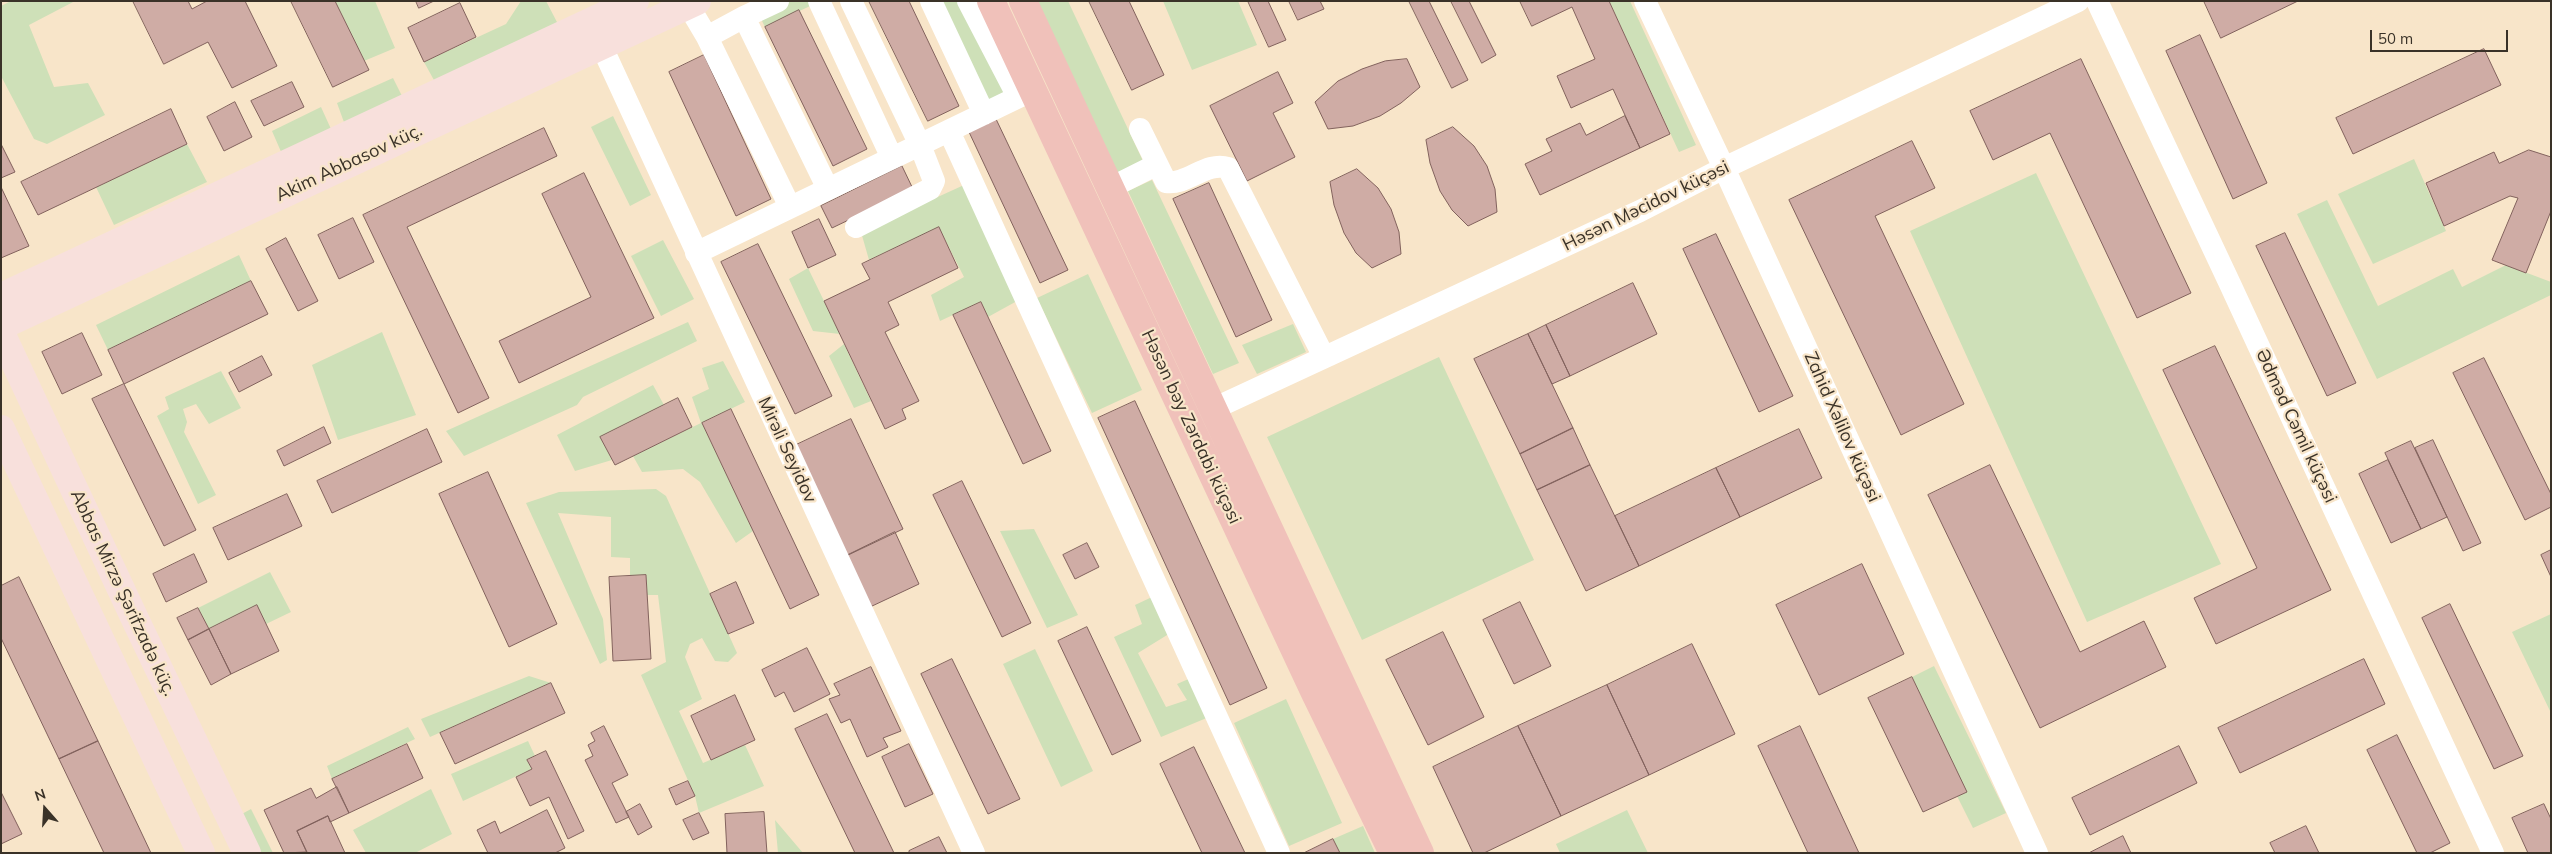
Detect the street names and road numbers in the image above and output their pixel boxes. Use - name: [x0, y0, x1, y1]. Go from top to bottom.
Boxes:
- street label: Akim Abbasov küç.: [272, 120, 426, 206]
- street label: Həsən Məcidov küçəsi: [1559, 156, 1733, 256]
- street label: Həsən bəy Zərdabi küçəsi: [1136, 327, 1246, 527]
- street label: Ədməd Cəmil küçəsi: [2251, 346, 2341, 506]
- street label: Zahid Xəlilov küçəsi: [1799, 349, 1885, 505]
- street label: Mirəli Seyidov: [753, 394, 821, 506]
- street label: Abbas Mirzə Şərifzadə küç.: [66, 486, 180, 700]

